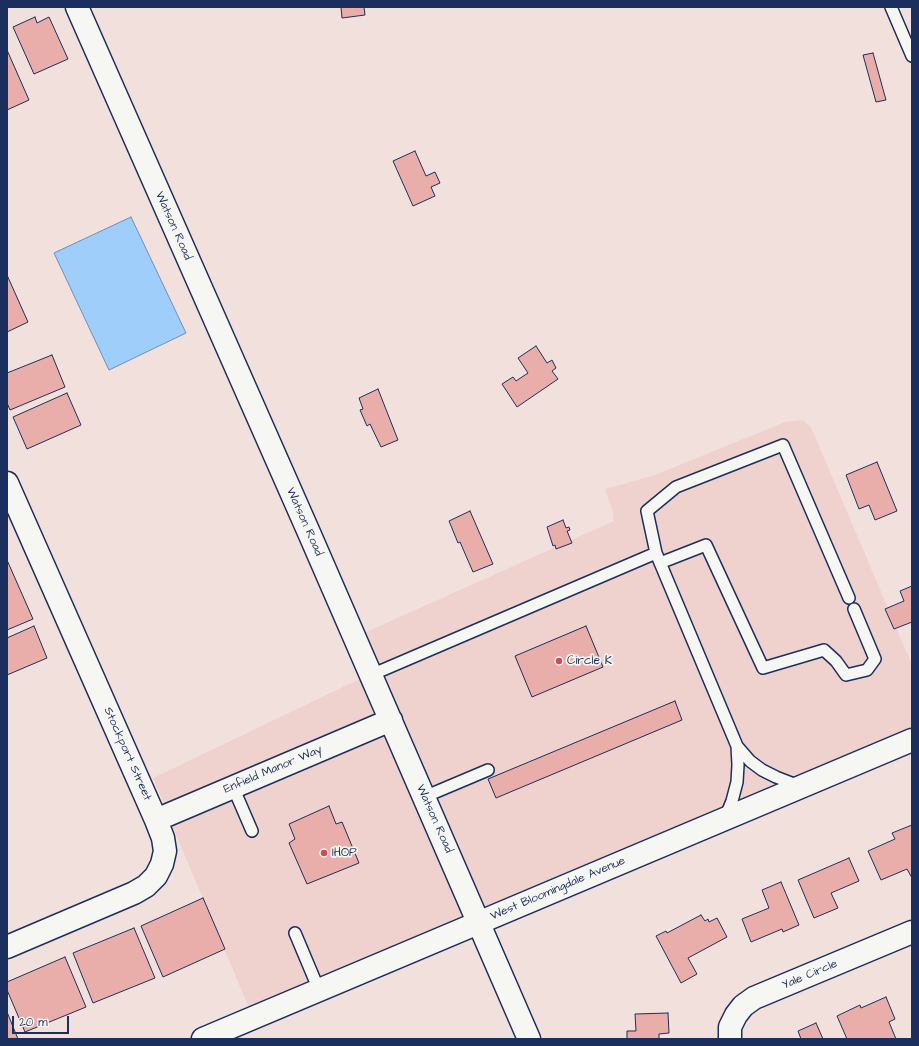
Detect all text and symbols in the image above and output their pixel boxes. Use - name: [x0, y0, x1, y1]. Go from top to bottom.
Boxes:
- street label: Watson Road: [151, 190, 195, 262]
- street label: Watson Road: [282, 486, 326, 558]
- place label: Circle K: [567, 654, 612, 668]
- marker: Circle K: [554, 656, 564, 666]
- street label: Stockport Street: [100, 705, 154, 803]
- street label: Enfield Manor Way: [222, 743, 324, 797]
- street label: Watson Road: [412, 783, 456, 855]
- place label: IHOP: [332, 846, 357, 860]
- marker: IHOP: [319, 848, 329, 858]
- street label: West Bloomingdale Avenue: [488, 854, 628, 924]
- street label: Yale Circle: [780, 957, 840, 993]
- scale bar: [14, 1008, 71, 1034]
- text: 20 m: [19, 1014, 48, 1031]

